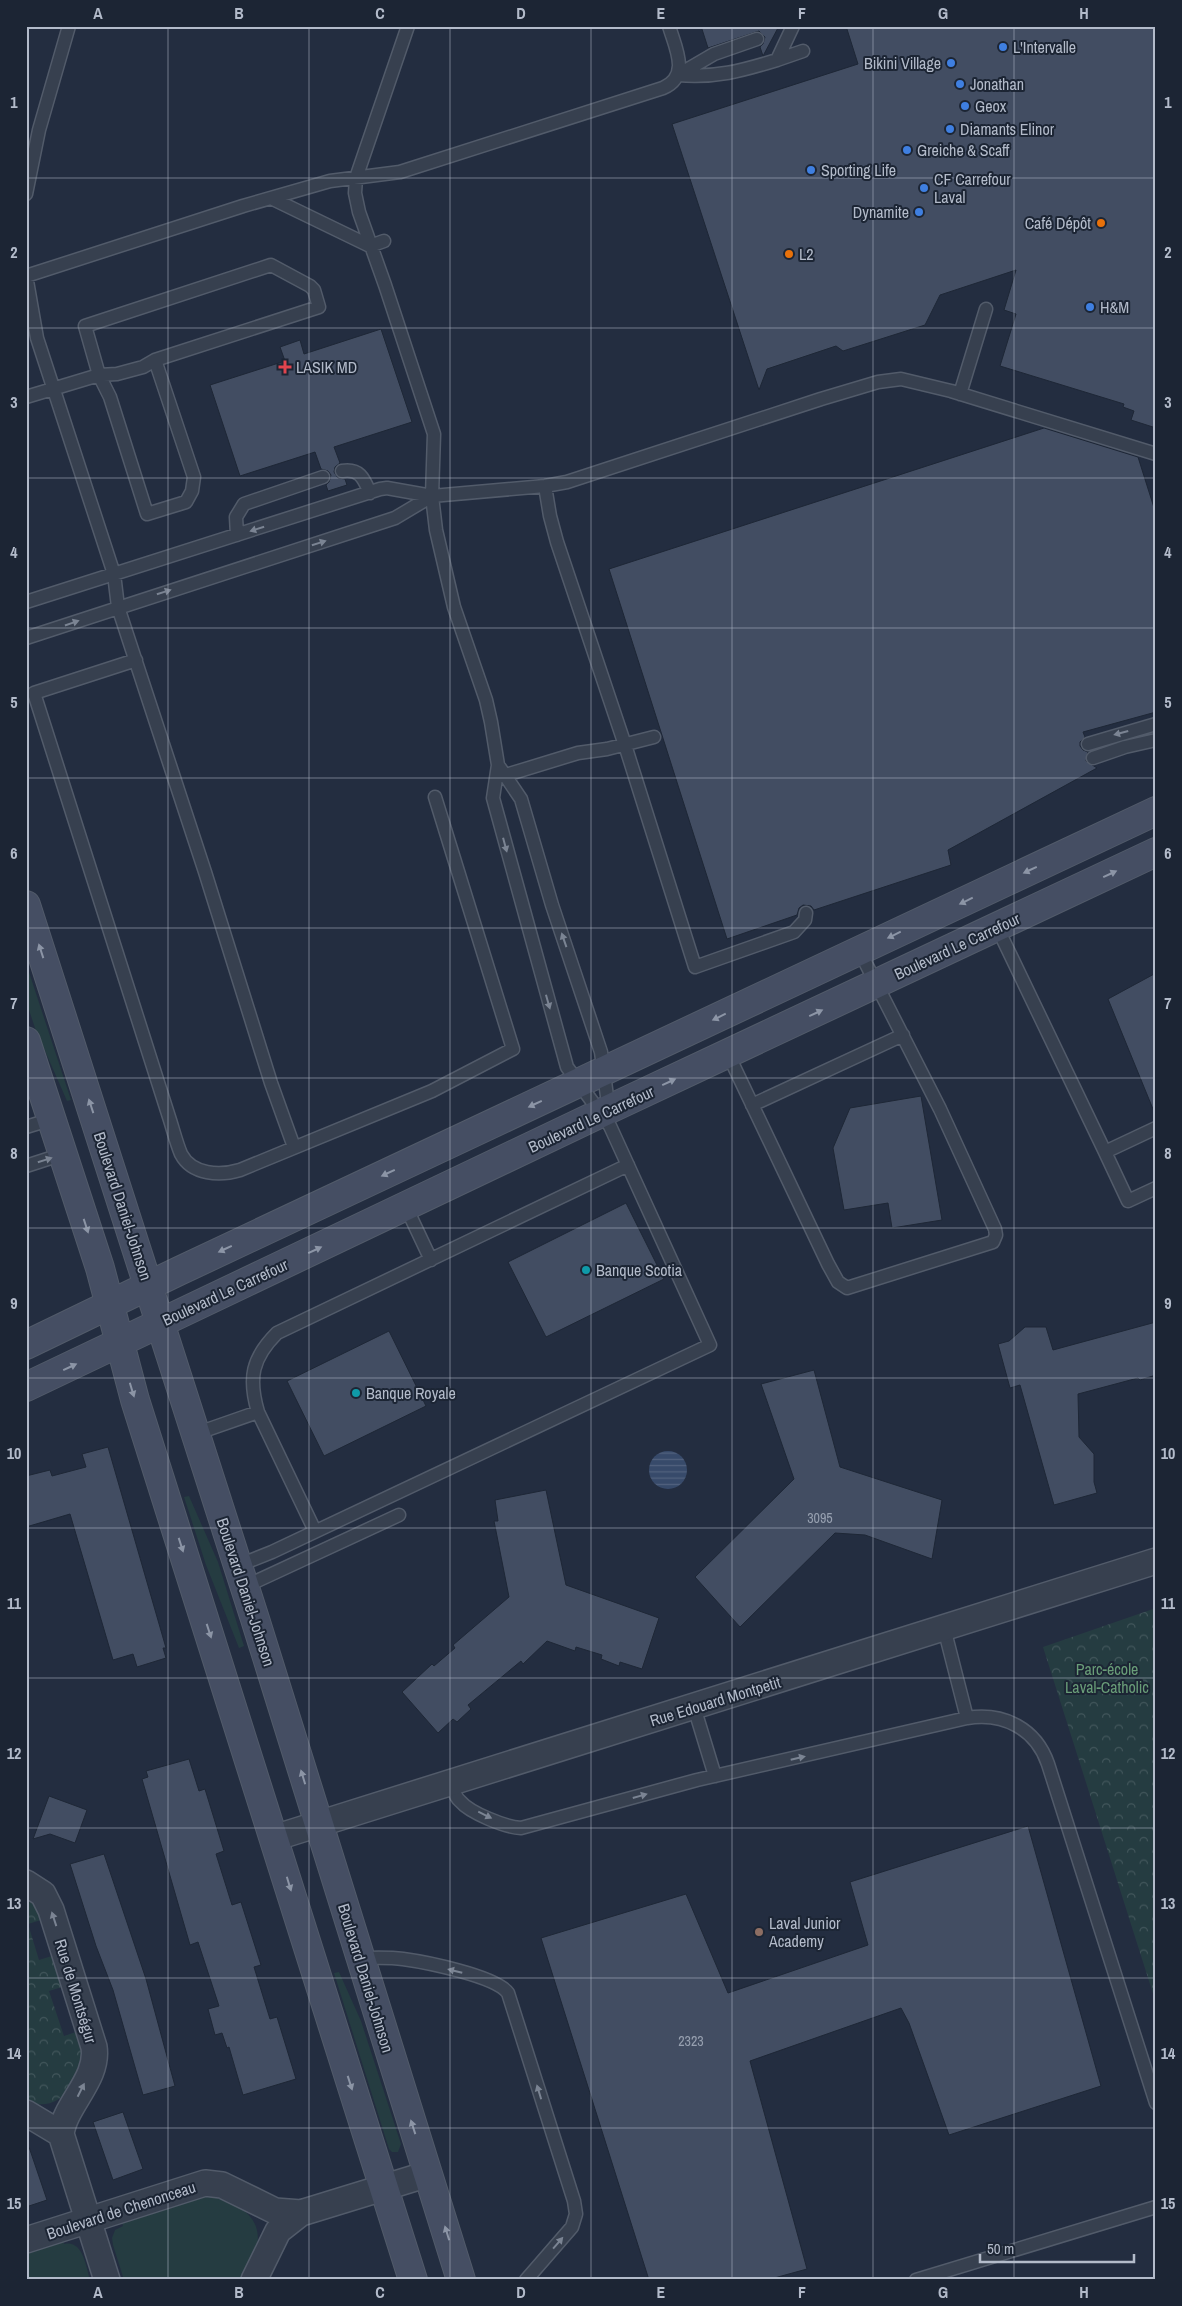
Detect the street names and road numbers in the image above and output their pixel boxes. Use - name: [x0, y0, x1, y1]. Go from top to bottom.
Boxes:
- street label: Boulevard Le Carrefour: [891, 907, 1024, 985]
- street label: Boulevard Le Carrefour: [525, 1080, 658, 1158]
- street label: Boulevard Daniel-Johnson: [89, 1129, 157, 1283]
- street label: Boulevard Le Carrefour: [159, 1253, 292, 1331]
- street label: Boulevard Daniel-Johnson: [212, 1515, 280, 1669]
- street label: Rue Edouard Montpetit: [647, 1671, 783, 1731]
- street label: Boulevard Daniel-Johnson: [333, 1901, 399, 2055]
- street label: Rue de Montségur: [50, 1936, 102, 2046]
- street label: Boulevard de Chenonceau: [44, 2176, 198, 2244]

